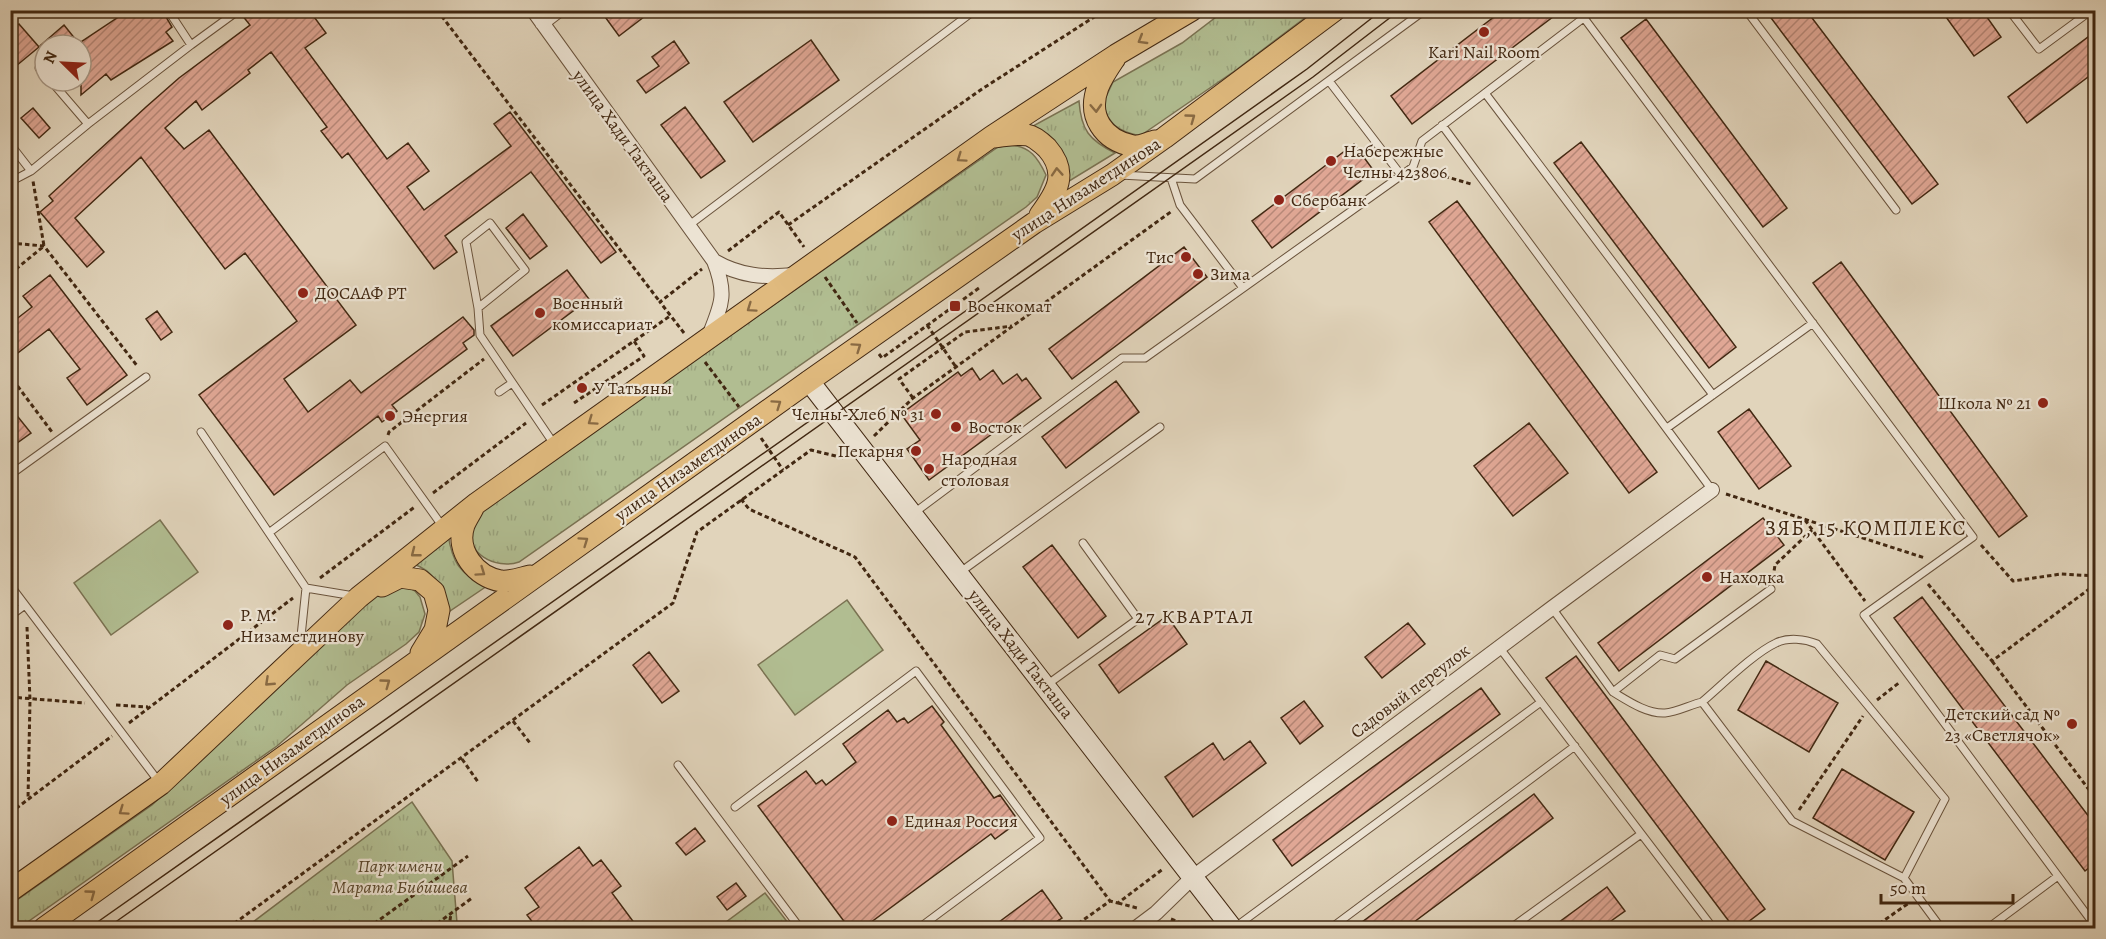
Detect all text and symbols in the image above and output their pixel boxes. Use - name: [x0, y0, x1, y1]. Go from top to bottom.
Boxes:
- marker: Kari Nail Room: [1477, 25, 1491, 39]
- north arrow: [33, 33, 93, 93]
- one-way arrow: [1138, 33, 1148, 45]
- place label: Kari Nail Room: [1428, 40, 1540, 64]
- text: N: [38, 47, 63, 67]
- street label: улица Хади Такташа: [566, 64, 680, 208]
- one-way arrow: [1090, 104, 1103, 113]
- one-way arrow: [1185, 114, 1196, 125]
- street label: улица Низаметдинова: [1006, 131, 1166, 247]
- place label: Набережные Челны 423806: [1343, 139, 1447, 184]
- one-way arrow: [956, 151, 967, 162]
- marker: Набережные Челны 423806: [1324, 154, 1338, 168]
- one-way arrow: [1051, 167, 1064, 176]
- place label: Сбербанк: [1291, 188, 1367, 212]
- marker: Сбербанк: [1272, 193, 1286, 207]
- place label: Тис: [1146, 245, 1174, 269]
- marker: Тис: [1179, 250, 1193, 264]
- place label: Зима: [1210, 262, 1251, 286]
- marker: Зима: [1191, 267, 1205, 281]
- place label: ДОСААФ РТ: [315, 281, 407, 305]
- marker: ДОСААФ РТ: [296, 286, 310, 300]
- place label: Военный комиссариат: [552, 291, 652, 336]
- place label: Военкомат: [967, 294, 1052, 318]
- marker: Военкомат: [948, 299, 962, 313]
- one-way arrow: [746, 301, 757, 312]
- marker: Военный комиссариат: [533, 306, 547, 320]
- one-way arrow: [851, 343, 862, 354]
- place label: У Татьяны: [594, 376, 672, 400]
- marker: У Татьяны: [575, 381, 589, 395]
- place label: Школа № 21: [1938, 391, 2031, 415]
- marker: Школа № 21: [2036, 396, 2050, 410]
- one-way arrow: [770, 400, 781, 411]
- place label: Челны-Хлеб № 31: [792, 402, 924, 426]
- place label: Энергия: [402, 404, 468, 428]
- street label: улица Низаметдинова: [609, 407, 767, 527]
- marker: Челны-Хлеб № 31: [929, 407, 943, 421]
- marker: Энергия: [383, 409, 397, 423]
- one-way arrow: [587, 414, 598, 425]
- place label: Восток: [968, 415, 1022, 439]
- marker: Восток: [949, 420, 963, 434]
- place label: Пекарня: [837, 439, 904, 463]
- marker: Пекарня: [909, 444, 923, 458]
- place label: Народная столовая: [941, 447, 1017, 492]
- marker: Народная столовая: [922, 462, 936, 476]
- district label: ЗЯБ, 15 КОМПЛЕКС: [1765, 514, 1967, 542]
- one-way arrow: [577, 537, 588, 548]
- one-way arrow: [411, 545, 422, 556]
- one-way arrow: [474, 564, 485, 575]
- place label: Находка: [1719, 565, 1785, 589]
- marker: Находка: [1700, 570, 1714, 584]
- street label: улица Хади Такташа: [962, 583, 1080, 724]
- place label: Р. М. Низаметдинову: [240, 603, 365, 648]
- district label: 27 КВАРТАЛ: [1135, 603, 1255, 630]
- marker: Р. М. Низаметдинову: [221, 618, 235, 632]
- street label: Садовый переулок: [1345, 638, 1475, 744]
- one-way arrow: [266, 675, 276, 686]
- one-way arrow: [379, 679, 390, 690]
- street label: улица Низаметдинова: [214, 689, 370, 811]
- place label: Детский сад № 23 «Светлячок»: [1945, 702, 2060, 747]
- marker: Детский сад № 23 «Светлячок»: [2065, 717, 2079, 731]
- one-way arrow: [119, 804, 130, 815]
- place label: Единая Россия: [904, 809, 1018, 833]
- marker: Единая Россия: [885, 814, 899, 828]
- park label: Парк имени Марата Бибишева: [332, 854, 468, 899]
- scale bar: [1881, 867, 2013, 905]
- text: 50 m: [1890, 876, 1926, 900]
- one-way arrow: [85, 890, 96, 901]

